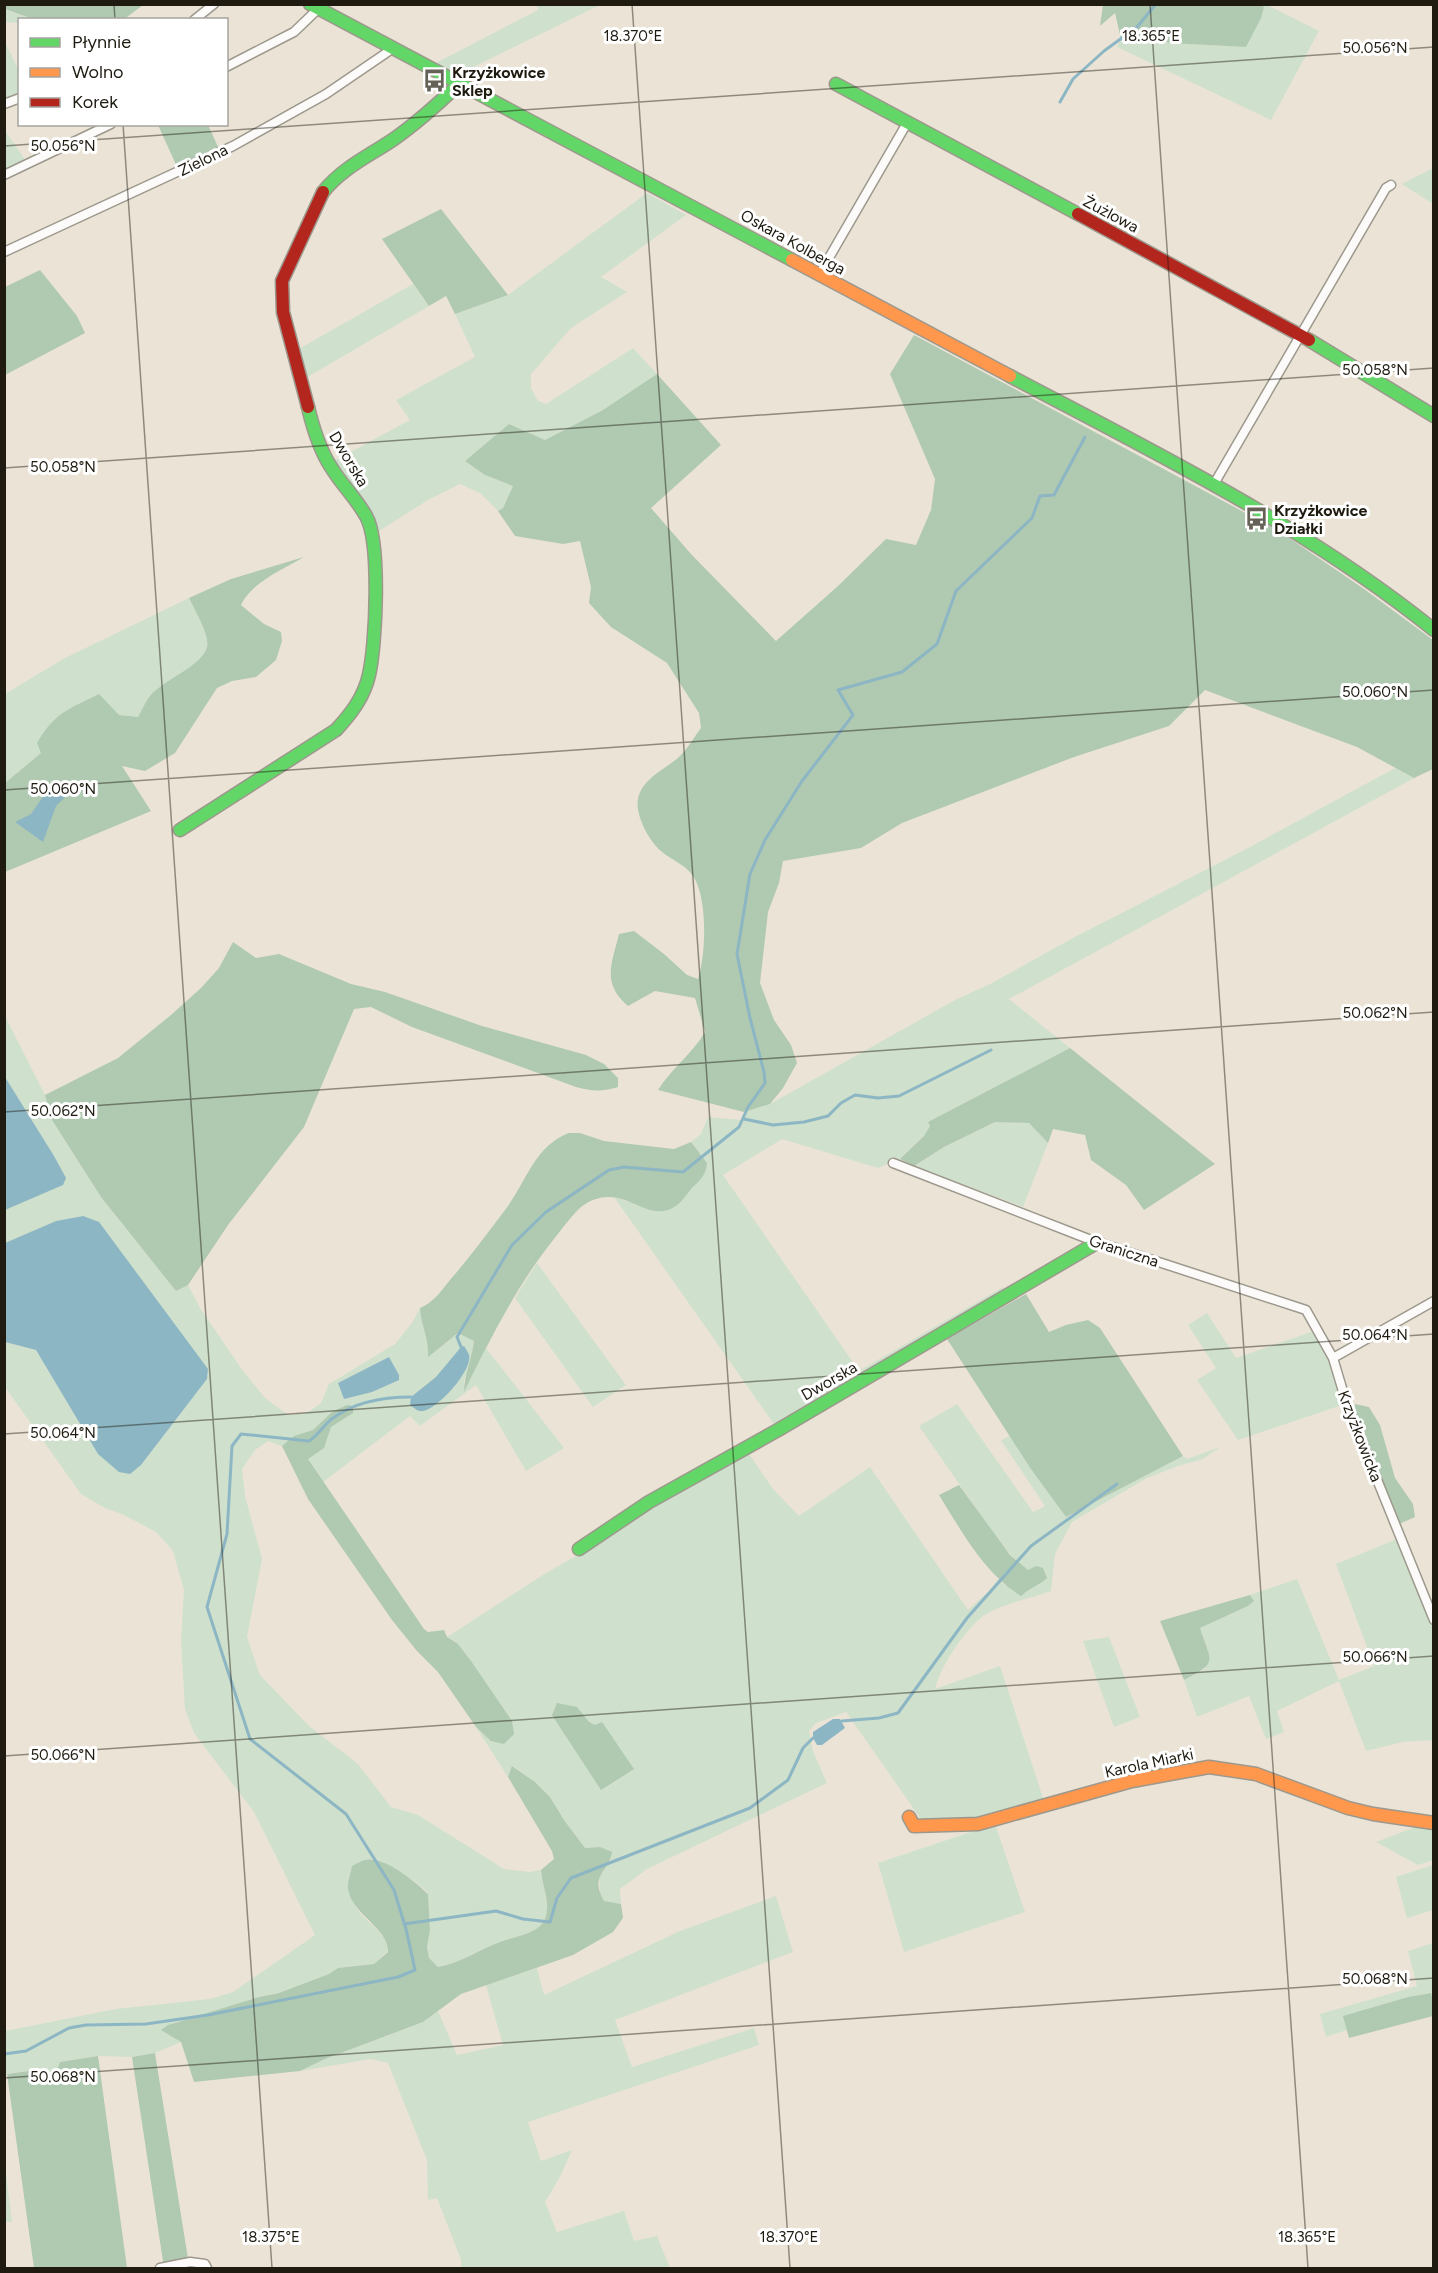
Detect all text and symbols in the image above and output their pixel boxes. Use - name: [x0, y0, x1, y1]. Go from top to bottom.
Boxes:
- legend: [18, 18, 228, 126]
- text: 18.370°E: [604, 27, 662, 45]
- text: 18.365°E: [1122, 27, 1180, 45]
- text: Płynnie: [72, 31, 131, 53]
- text: 50.056°N: [1342, 39, 1408, 57]
- text: Wolno: [72, 61, 123, 83]
- place label: Krzyżkowice Sklep: [452, 63, 546, 100]
- bus stop icon: Krzyżkowice Sklep: [421, 68, 447, 94]
- text: Korek: [72, 91, 118, 113]
- text: 50.056°N: [30, 137, 96, 155]
- street label: Zielona: [175, 140, 231, 180]
- street label: Żużlowa: [1080, 191, 1142, 237]
- street label: Oskara Kolberga: [737, 205, 849, 279]
- text: 50.058°N: [1342, 361, 1408, 379]
- street label: Dworska: [325, 428, 373, 490]
- text: 50.058°N: [30, 458, 96, 476]
- place label: Krzyżkowice Działki: [1274, 501, 1368, 538]
- bus stop icon: Krzyżkowice Działki: [1243, 506, 1269, 532]
- text: 50.060°N: [1342, 683, 1408, 701]
- text: 50.060°N: [30, 780, 96, 798]
- text: 50.062°N: [1343, 1004, 1408, 1022]
- text: 50.062°N: [31, 1102, 96, 1120]
- street label: Graniczna: [1087, 1231, 1161, 1271]
- text: 50.064°N: [1342, 1326, 1408, 1344]
- street label: Dworska: [798, 1357, 860, 1405]
- street label: Krzyżkowicka: [1334, 1388, 1386, 1484]
- text: 50.064°N: [30, 1424, 96, 1442]
- text: 50.066°N: [1342, 1648, 1408, 1666]
- street label: Karola Miarki: [1103, 1744, 1195, 1782]
- text: 50.066°N: [30, 1746, 96, 1764]
- text: 50.068°N: [1342, 1970, 1408, 1988]
- text: 50.068°N: [30, 2068, 96, 2086]
- text: 18.375°E: [242, 2228, 300, 2246]
- text: 18.370°E: [760, 2228, 818, 2246]
- text: 18.365°E: [1278, 2228, 1336, 2246]

